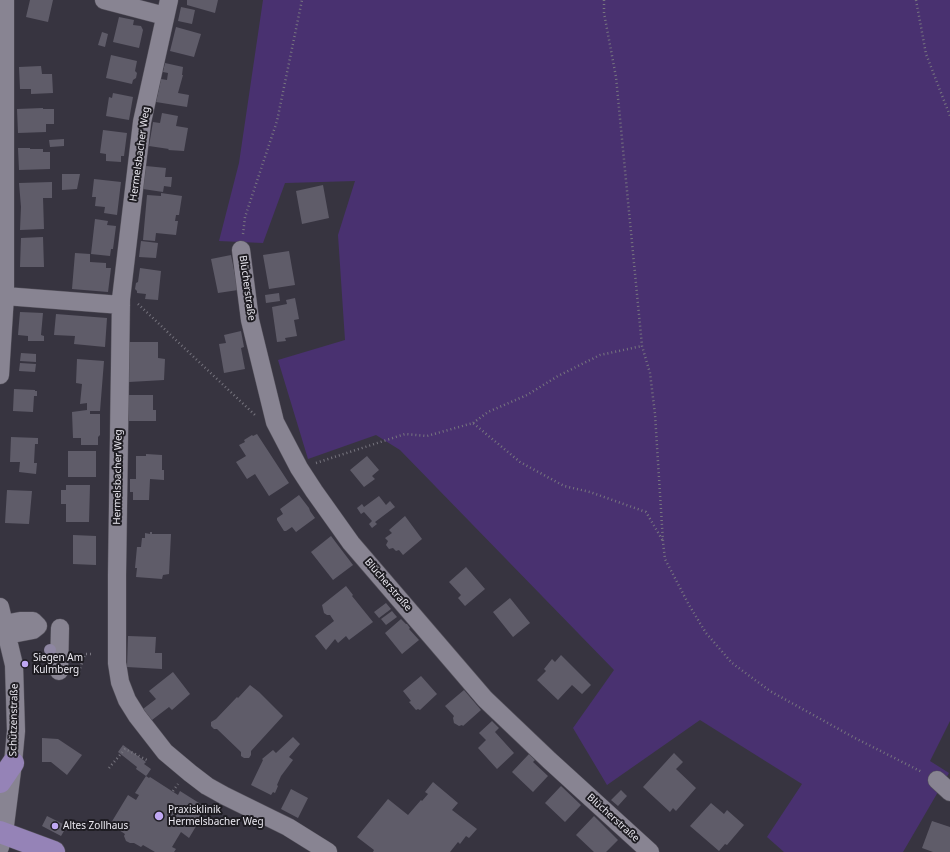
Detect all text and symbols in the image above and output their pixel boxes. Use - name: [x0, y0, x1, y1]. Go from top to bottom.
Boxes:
- street label: Hermelsbacher Weg: [127, 106, 153, 202]
- street label: Blücherstraße: [236, 255, 258, 321]
- street label: Hermelsbacher Weg: [111, 429, 125, 525]
- street label: Blücherstraße: [362, 556, 414, 614]
- place label: Siegen Am Kulmberg: [33, 652, 83, 676]
- marker: Siegen Am Kulmberg: [20, 659, 30, 669]
- street label: Schützenstraße: [7, 684, 21, 756]
- street label: Blücherstraße: [584, 791, 642, 845]
- place label: Praxisklinik Hermelsbacher Weg: [168, 804, 264, 828]
- marker: Praxisklinik Hermelsbacher Weg: [153, 810, 165, 822]
- place label: Altes Zollhaus: [63, 820, 128, 832]
- marker: Altes Zollhaus: [50, 821, 60, 831]

